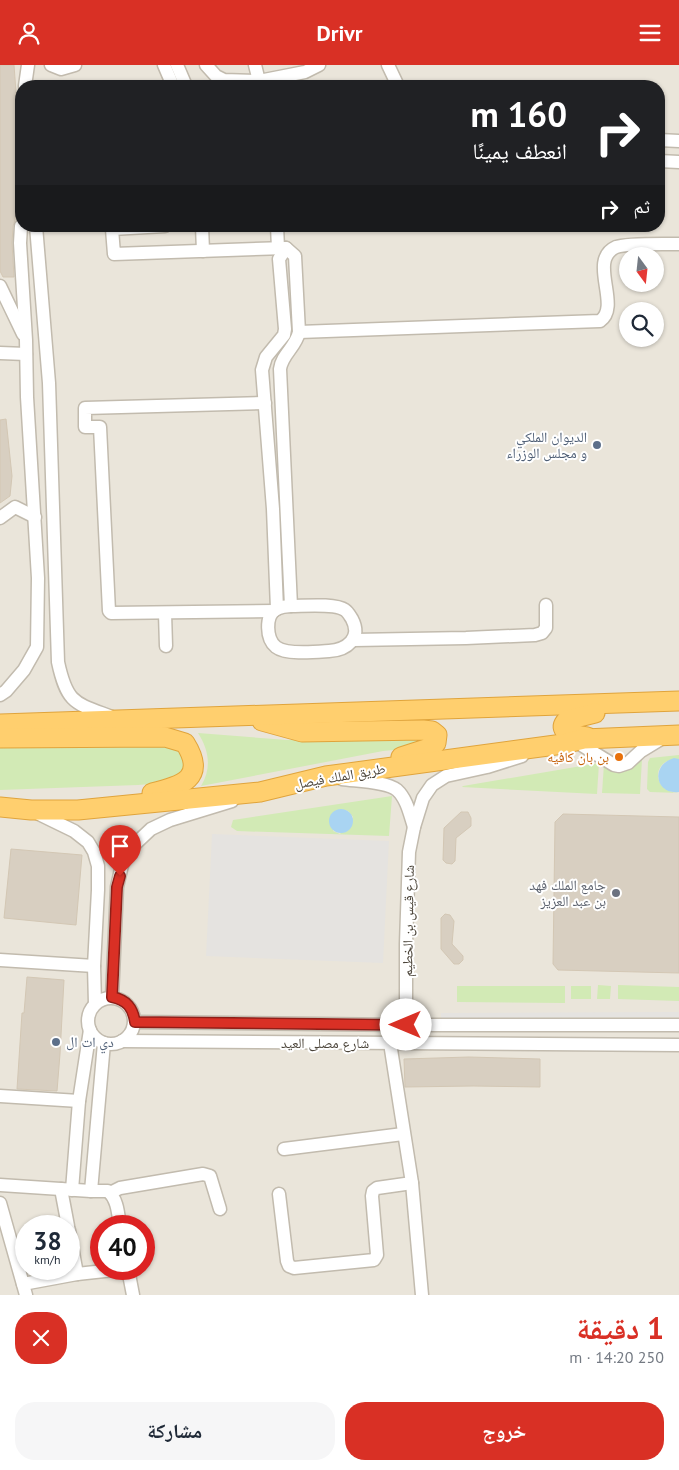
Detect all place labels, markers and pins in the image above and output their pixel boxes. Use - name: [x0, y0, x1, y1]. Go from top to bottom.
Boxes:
- place label: الديوان الملكي و مجلس الوزراء: [506, 428, 587, 462]
- marker: الديوان الملكي و مجلس الوزراء: [591, 439, 603, 451]
- place label: بن بان كافيه: [547, 748, 609, 766]
- marker: بن بان كافيه: [613, 751, 625, 763]
- pin: [99, 825, 141, 876]
- place label: جامع الملك فهد بن عبد العزيز: [529, 876, 606, 910]
- marker: جامع الملك فهد بن عبد العزيز: [610, 887, 622, 899]
- place label: دي ات ال: [66, 1033, 114, 1054]
- marker: دي ات ال: [50, 1036, 62, 1048]

